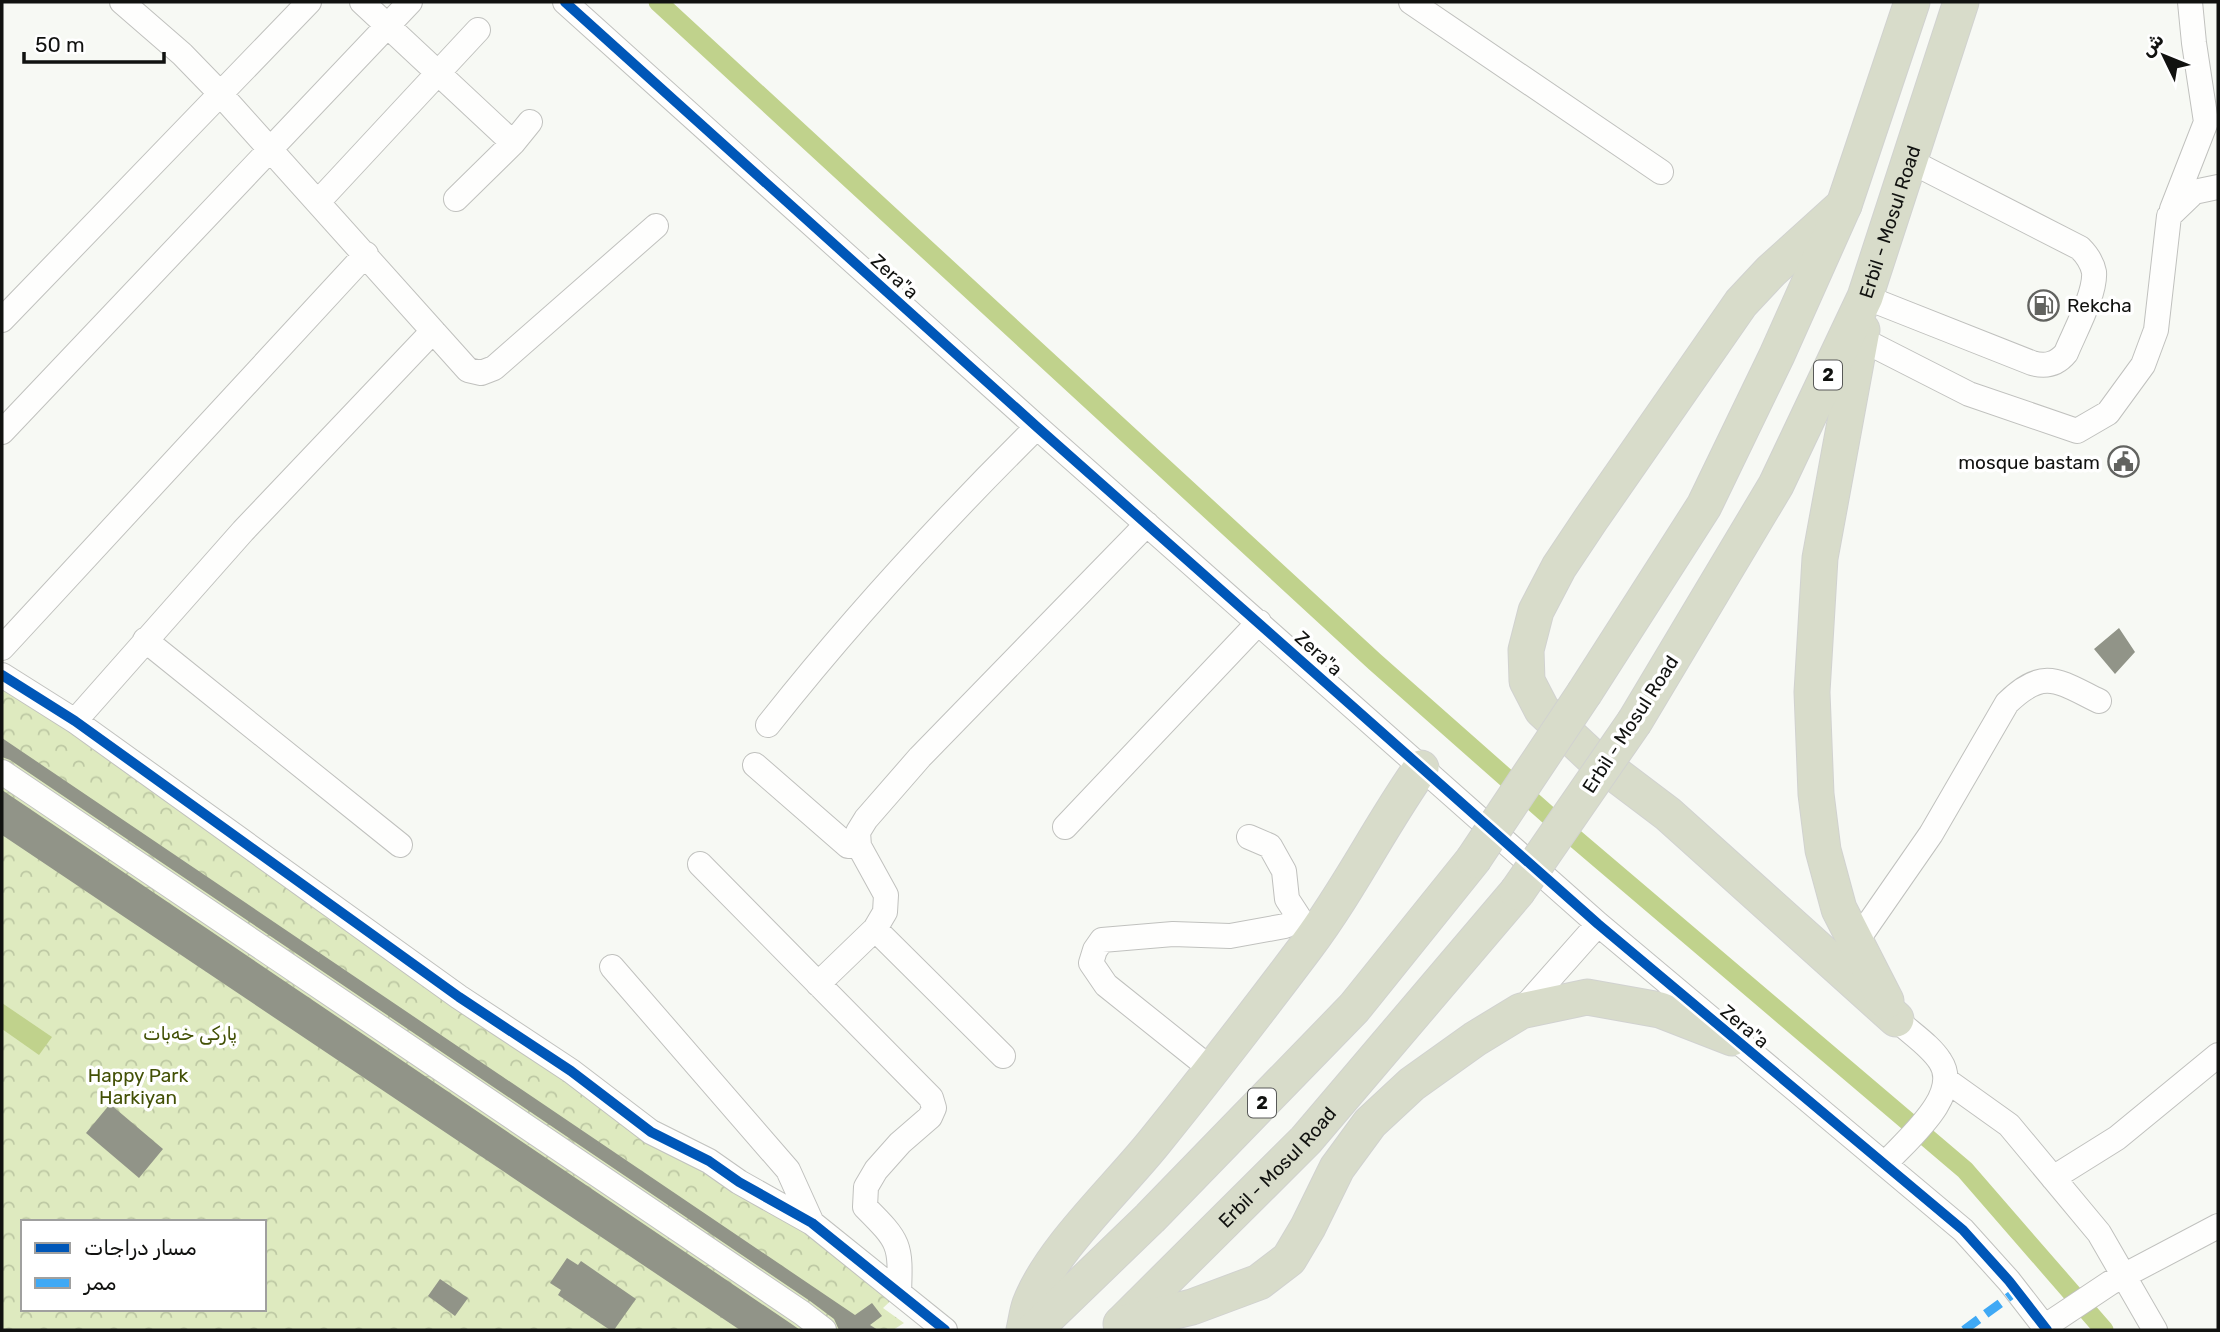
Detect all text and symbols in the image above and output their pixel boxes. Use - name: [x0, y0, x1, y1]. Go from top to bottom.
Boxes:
- scale bar: [24, 21, 164, 65]
- north arrow: [2129, 21, 2199, 91]
- text: ش: [2135, 28, 2169, 61]
- text: 50 m: [35, 32, 85, 57]
- street label: Erbil - Mosul Road: [1854, 143, 1926, 301]
- street label: Zera"a: [866, 249, 923, 304]
- fuel station icon: Rekcha: [2027, 288, 2061, 322]
- place label: Rekcha: [2067, 294, 2132, 317]
- road number: 2: [1814, 360, 1842, 390]
- public building icon: mosque bastam: [2106, 445, 2140, 479]
- place label: mosque bastam: [1958, 451, 2100, 474]
- street label: Zera"a: [1290, 626, 1347, 681]
- street label: Erbil - Mosul Road: [1577, 651, 1683, 797]
- street label: Zera"a: [1716, 1000, 1773, 1053]
- park label: پارکی خەبات: [143, 1022, 237, 1047]
- park label: Happy Park Harkiyan: [88, 1064, 188, 1109]
- road number: 2: [1248, 1088, 1276, 1118]
- street label: Erbil - Mosul Road: [1214, 1102, 1341, 1233]
- legend: [21, 1220, 266, 1311]
- text: مسار دراجات: [84, 1235, 197, 1260]
- text: ممر: [82, 1270, 116, 1295]

